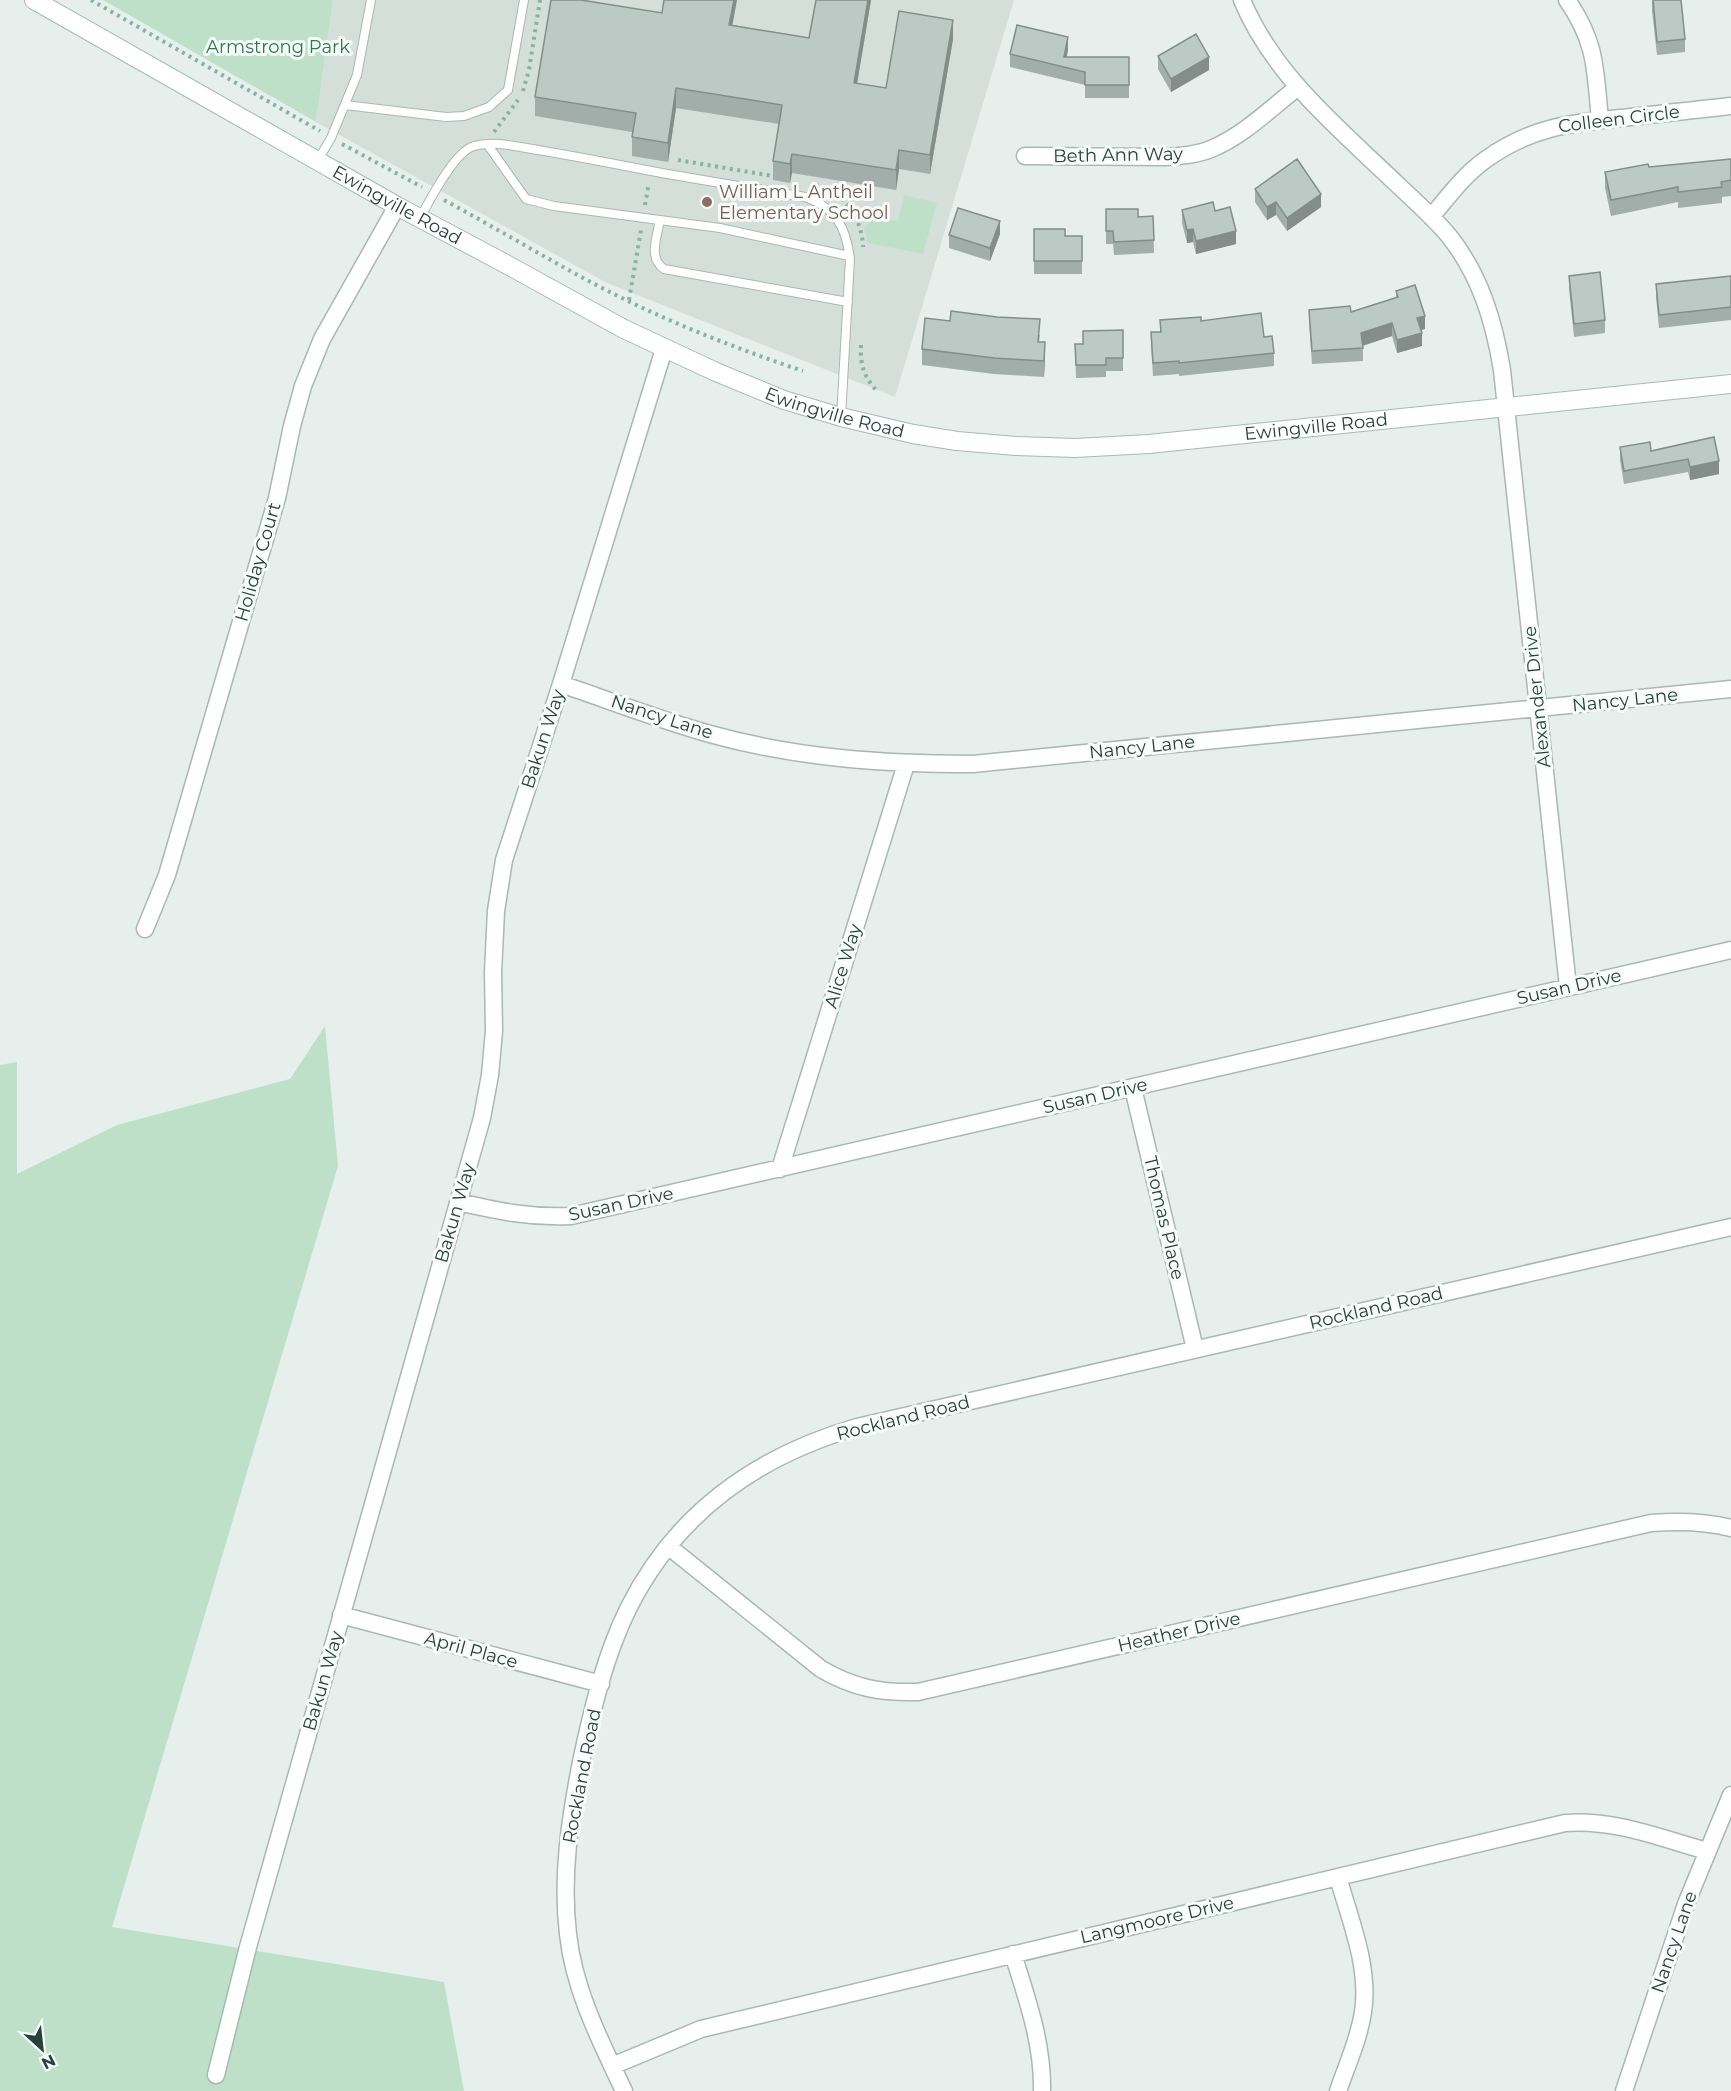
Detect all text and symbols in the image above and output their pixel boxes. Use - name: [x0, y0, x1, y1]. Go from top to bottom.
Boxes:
- park label: Armstrong Park: [206, 36, 350, 58]
- street label: Colleen Circle: [1557, 101, 1681, 137]
- street label: Beth Ann Way: [1053, 143, 1183, 167]
- street label: Ewingville Road: [329, 161, 465, 249]
- place label: William L Antheil Elementary School: [719, 181, 889, 224]
- marker: William L Antheil Elementary School: [700, 195, 714, 209]
- street label: Ewingville Road: [762, 382, 907, 443]
- street label: Ewingville Road: [1243, 408, 1389, 445]
- street label: Holiday Court: [230, 500, 286, 624]
- street label: Alexander Drive: [1519, 625, 1555, 769]
- street label: Nancy Lane: [1571, 683, 1679, 716]
- street label: Bakun Way: [517, 686, 569, 791]
- street label: Nancy Lane: [608, 690, 716, 744]
- street label: Nancy Lane: [1088, 730, 1196, 763]
- street label: Alice Way: [820, 921, 866, 1011]
- street label: Susan Drive: [1515, 964, 1624, 1010]
- street label: Susan Drive: [1041, 1073, 1150, 1119]
- street label: Thomas Place: [1139, 1154, 1189, 1282]
- street label: Bakun Way: [430, 1160, 480, 1265]
- street label: Susan Drive: [567, 1182, 676, 1226]
- street label: Rockland Road: [1307, 1282, 1445, 1334]
- street label: Rockland Road: [834, 1391, 972, 1445]
- street label: Heather Drive: [1115, 1607, 1243, 1657]
- street label: April Place: [422, 1627, 520, 1673]
- street label: Bakun Way: [298, 1628, 348, 1733]
- street label: Rockland Road: [558, 1707, 606, 1845]
- street label: Nancy Lane: [1646, 1888, 1702, 1996]
- street label: Langmoore Drive: [1078, 1892, 1236, 1948]
- north arrow: [12, 2019, 72, 2079]
- text: N: [39, 2051, 59, 2073]

